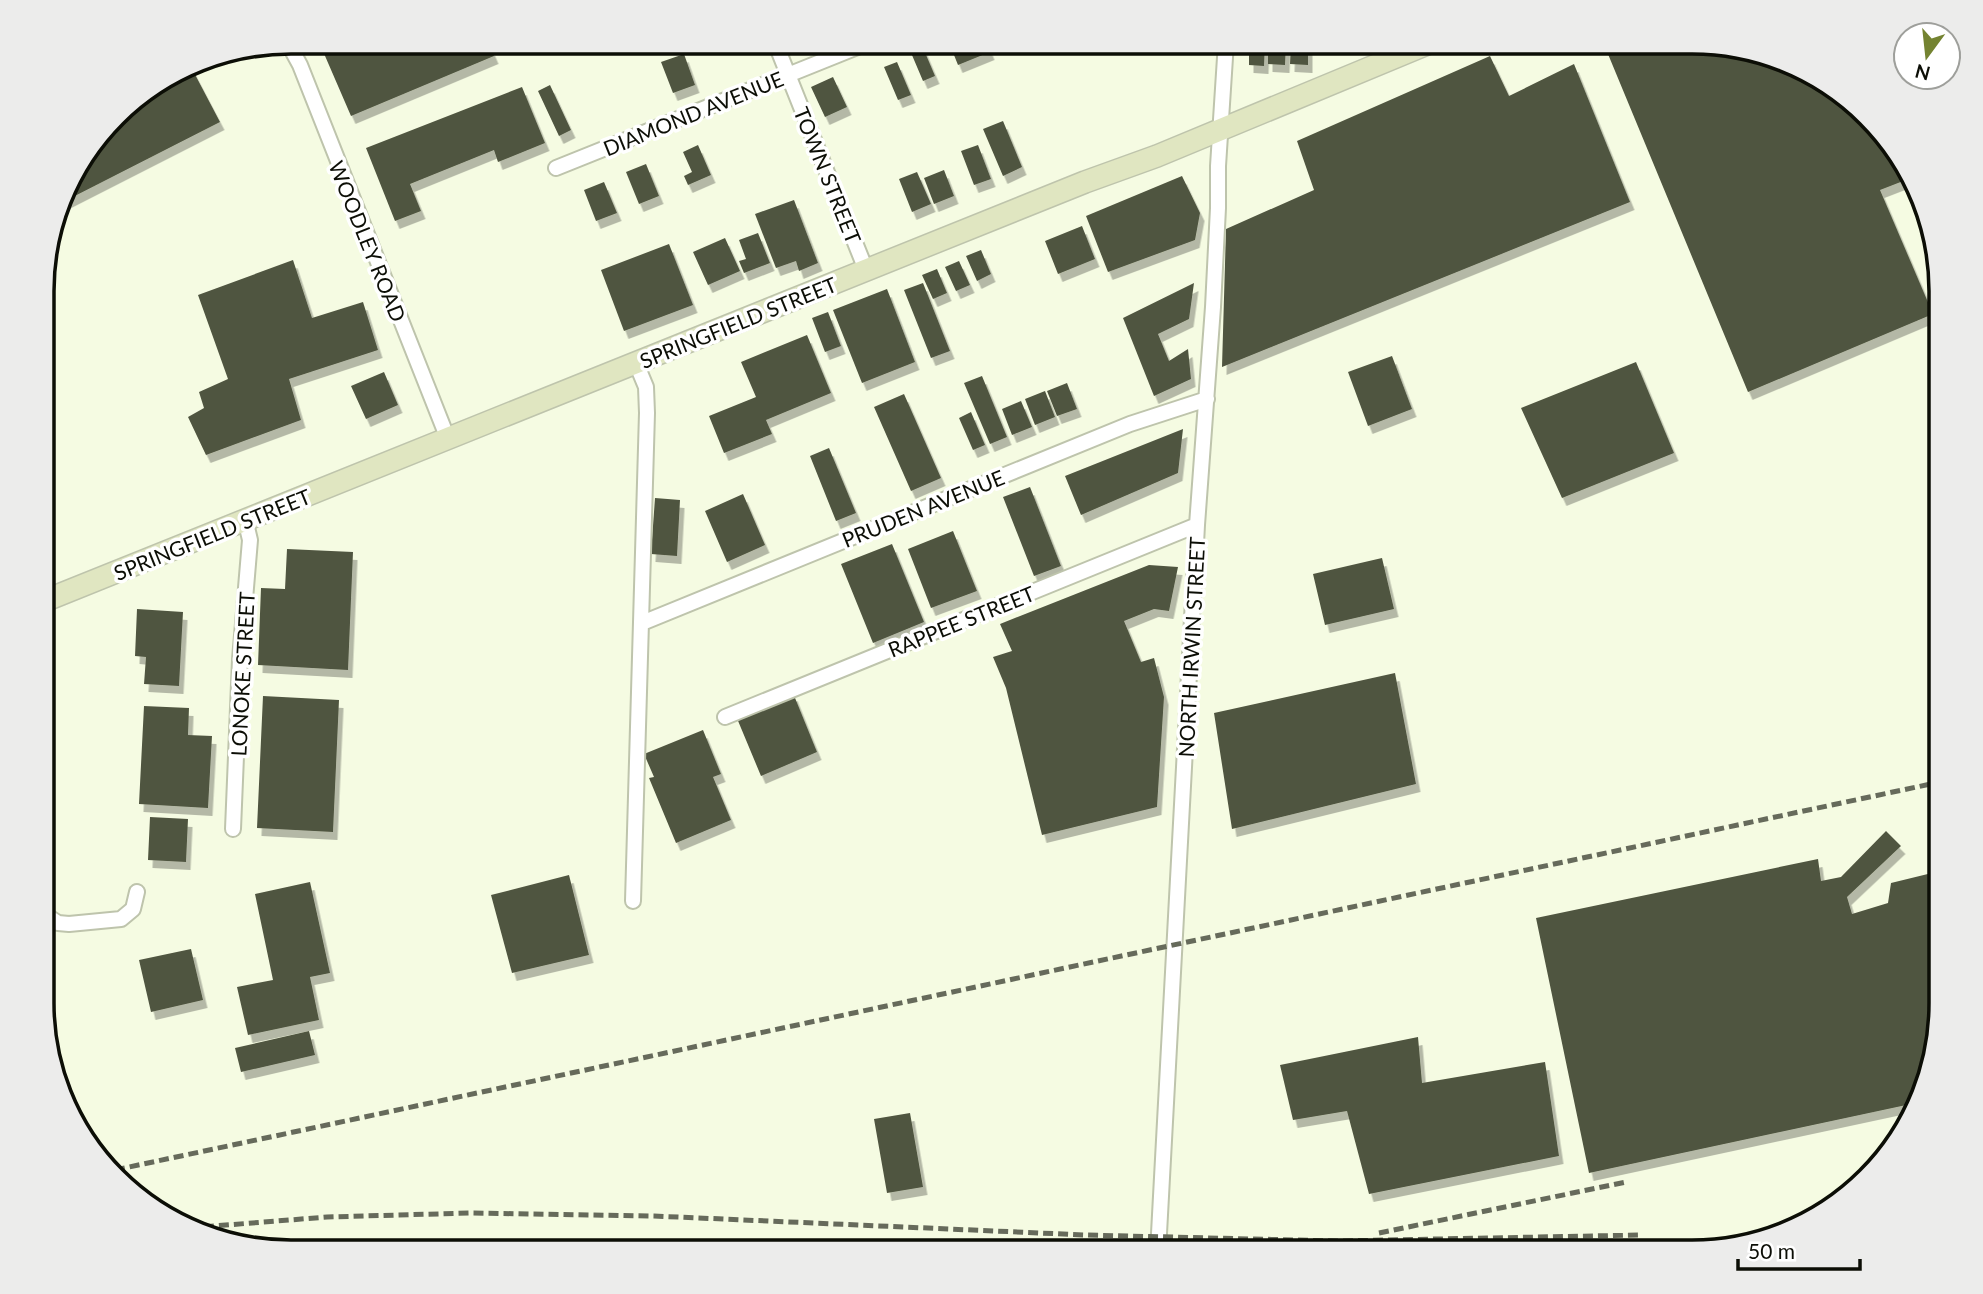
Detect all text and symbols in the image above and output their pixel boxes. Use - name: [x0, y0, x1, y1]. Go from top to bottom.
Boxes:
- north arrow: [1892, 21, 1962, 91]
- text: N: [1912, 60, 1933, 86]
- street label: DIAMOND AVENUE: [599, 65, 787, 161]
- street label: TOWN STREET: [789, 103, 867, 247]
- street label: WOODLEY ROAD: [324, 157, 412, 325]
- street label: SPRINGFIELD STREET: [636, 271, 841, 373]
- street label: PRUDEN AVENUE: [838, 464, 1008, 552]
- street label: SPRINGFIELD STREET: [110, 483, 315, 585]
- street label: NORTH IRWIN STREET: [1173, 536, 1209, 758]
- street label: RAPPEE STREET: [884, 580, 1038, 662]
- street label: LONOKE STREET: [225, 590, 259, 757]
- scale bar: [1738, 1228, 1860, 1272]
- text: 50 m: [1748, 1238, 1795, 1263]

